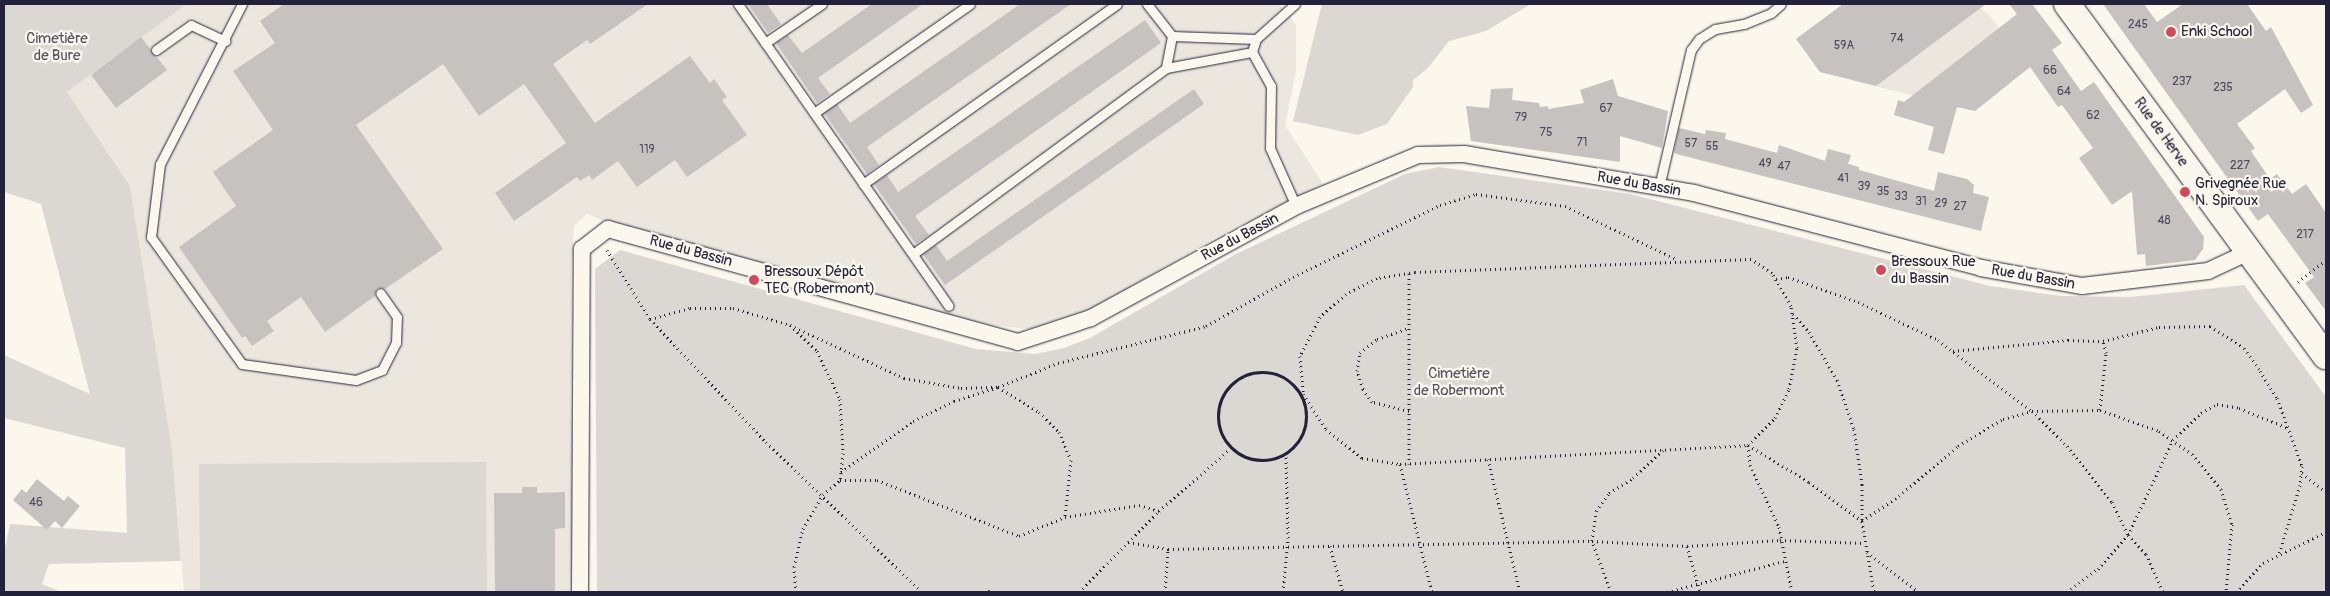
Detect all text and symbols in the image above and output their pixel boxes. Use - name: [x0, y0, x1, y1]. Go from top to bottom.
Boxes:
- house number: 245: [2128, 18, 2148, 32]
- place label: Enki School: [2181, 23, 2253, 41]
- marker: Enki School: [2165, 26, 2177, 38]
- park label: Cimetière de Bure: [26, 29, 88, 64]
- house number: 74: [1890, 32, 1904, 46]
- house number: 59A: [1834, 39, 1854, 53]
- house number: 66: [2043, 64, 2057, 78]
- house number: 237: [2172, 75, 2192, 89]
- house number: 235: [2213, 81, 2233, 95]
- house number: 64: [2057, 85, 2071, 99]
- street label: Rue de Herve: [2130, 94, 2192, 170]
- house number: 67: [1599, 102, 1613, 116]
- house number: 62: [2086, 109, 2100, 123]
- house number: 79: [1515, 111, 1527, 125]
- house number: 75: [1540, 126, 1552, 140]
- house number: 71: [1576, 136, 1588, 150]
- house number: 57: [1685, 137, 1697, 151]
- house number: 55: [1705, 140, 1719, 154]
- house number: 119: [639, 143, 655, 157]
- house number: 49: [1758, 157, 1772, 171]
- house number: 227: [2230, 159, 2250, 173]
- house number: 47: [1777, 160, 1791, 174]
- street label: Rue du Bassin: [1596, 168, 1682, 200]
- house number: 41: [1837, 172, 1849, 186]
- place label: Grivegnée Rue N. Spiroux: [2195, 174, 2286, 209]
- house number: 39: [1858, 180, 1870, 194]
- house number: 35: [1876, 185, 1890, 199]
- marker: Grivegnée Rue N. Spiroux: [2179, 186, 2191, 198]
- house number: 33: [1894, 190, 1908, 204]
- house number: 31: [1915, 195, 1927, 209]
- house number: 29: [1935, 197, 1947, 211]
- house number: 27: [1953, 200, 1967, 214]
- street label: Rue du Bassin: [1198, 209, 1282, 265]
- house number: 48: [2157, 214, 2171, 228]
- house number: 217: [2296, 228, 2314, 242]
- street label: Rue du Bassin: [648, 231, 734, 271]
- place label: Bressoux Rue du Bassin: [1891, 252, 1975, 287]
- street label: Rue du Bassin: [1990, 261, 2076, 293]
- place label: Bressoux Dépôt TEC (Robermont): [764, 262, 875, 297]
- marker: Bressoux Rue du Bassin: [1875, 264, 1887, 276]
- marker: Bressoux Dépôt TEC (Robermont): [748, 274, 760, 286]
- park label: Cimetière de Robermont: [1414, 364, 1504, 399]
- house number: 46: [29, 496, 43, 510]

